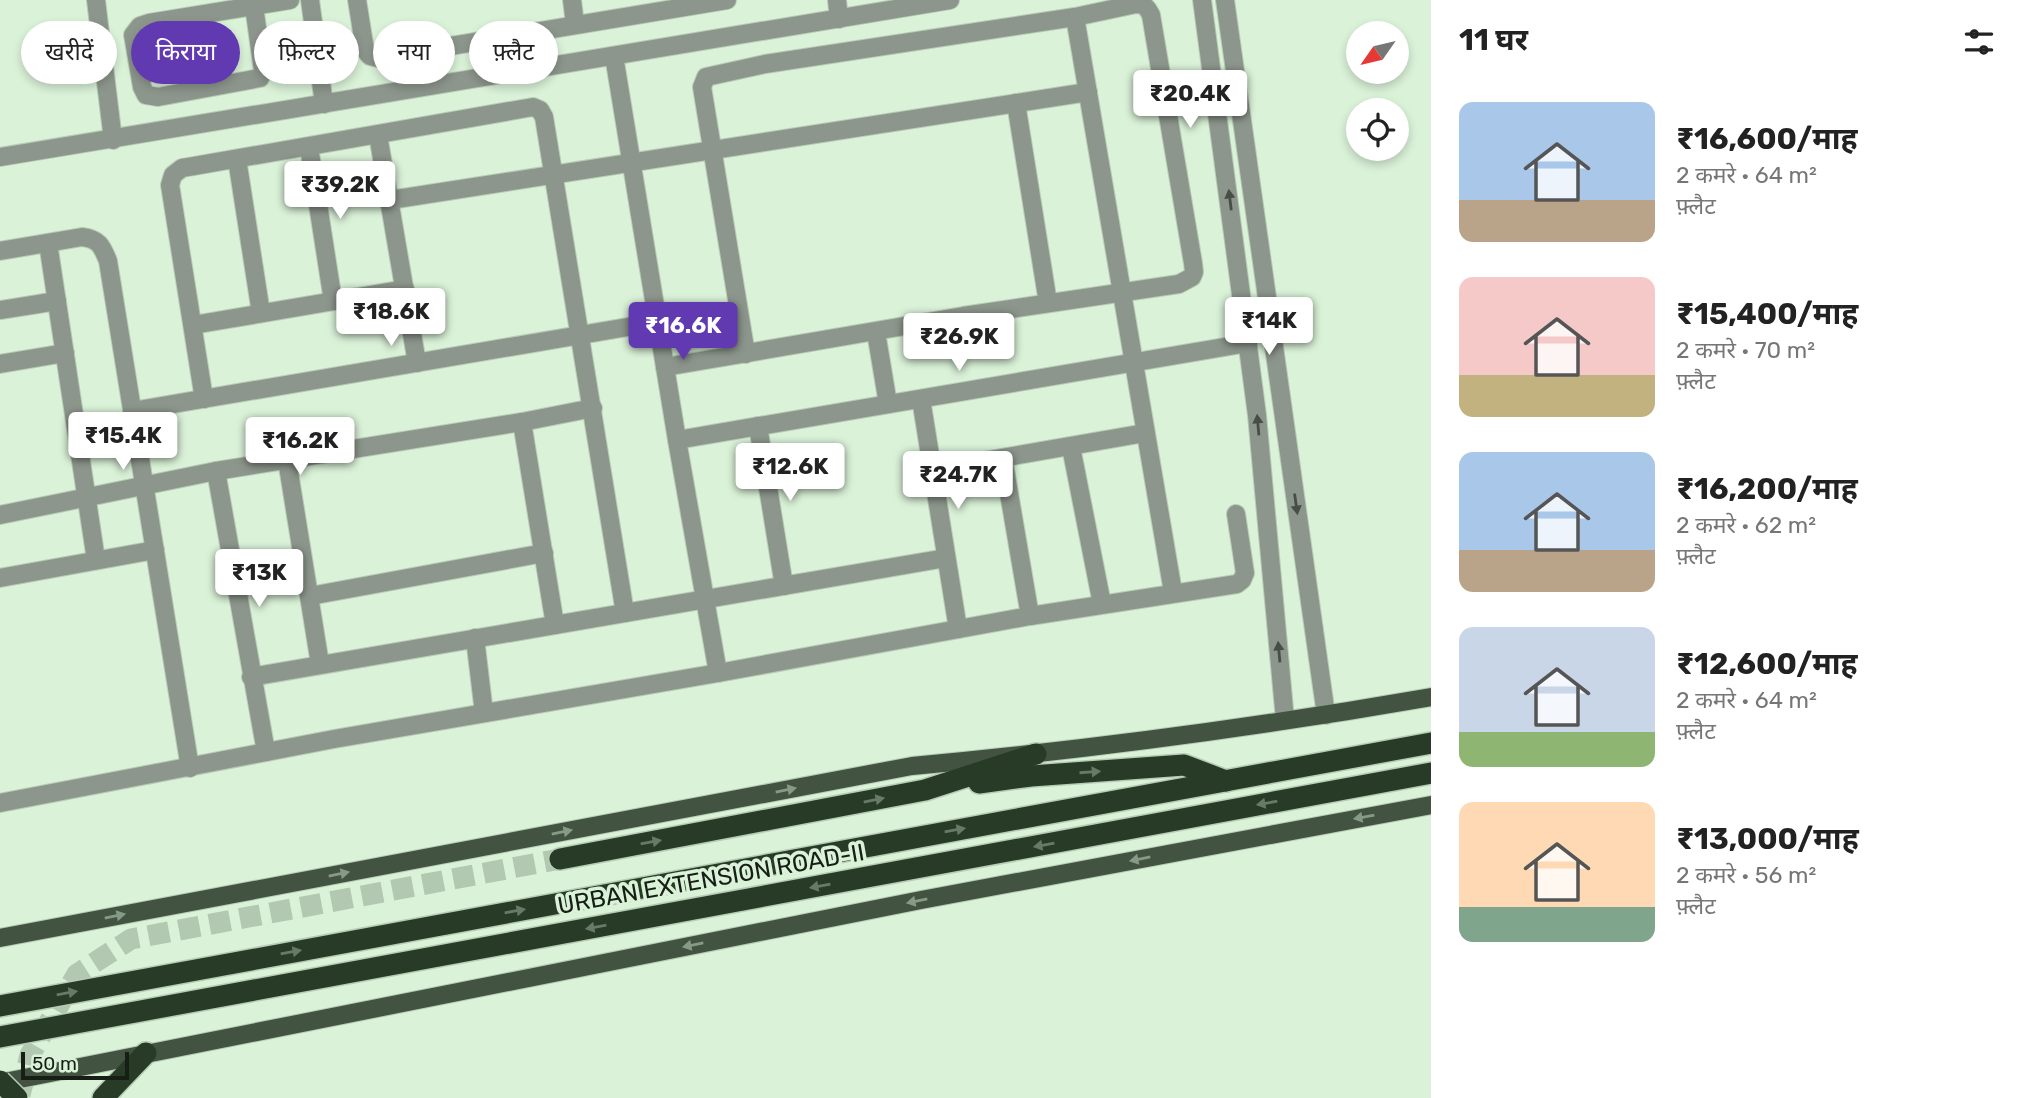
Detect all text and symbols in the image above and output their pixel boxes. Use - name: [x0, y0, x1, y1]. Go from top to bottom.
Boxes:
- chip: खरीदें: [21, 21, 117, 84]
- chip: किराया: [131, 21, 240, 84]
- chip: फ़िल्टर: [254, 21, 359, 84]
- chip: नया: [373, 21, 455, 84]
- chip: फ़्लैट: [469, 21, 558, 84]
- north arrow: [1346, 21, 1409, 84]
- map controls: [1346, 21, 1409, 161]
- text: 11 घर: [1459, 22, 1528, 58]
- icon: filters: [1960, 23, 1998, 61]
- pin: ₹20.4K: [1133, 71, 1247, 130]
- text: ₹20.4K: [1149, 79, 1231, 107]
- button: locate: [1346, 98, 1409, 161]
- text: ₹16,600/माह: [1676, 121, 1858, 157]
- icon: home: [1515, 130, 1599, 214]
- text: 2 कमरे · 64 m²: [1676, 161, 1817, 189]
- pin: ₹39.2K: [283, 162, 397, 221]
- text: ₹39.2K: [300, 170, 380, 198]
- one-way arrow: [1224, 188, 1235, 210]
- text: फ़्लैट: [1676, 192, 1716, 220]
- pin: ₹18.6K: [334, 288, 448, 348]
- text: ₹15,400/माह: [1676, 296, 1858, 332]
- text: ₹18.6K: [352, 297, 430, 325]
- pin: ₹14K: [1228, 298, 1310, 357]
- pin: ₹16.6K: [626, 302, 740, 362]
- icon: home: [1515, 305, 1599, 389]
- text: ₹14K: [1241, 306, 1297, 334]
- text: ₹16.6K: [645, 311, 721, 339]
- pin: ₹26.9K: [902, 314, 1016, 373]
- text: ₹26.9K: [919, 322, 999, 350]
- text: 2 कमरे · 70 m²: [1676, 336, 1815, 364]
- text: फ़्लैट: [1676, 367, 1716, 395]
- pin: ₹15.4K: [66, 412, 180, 472]
- one-way arrow: [1253, 414, 1264, 436]
- pin: ₹16.2K: [243, 418, 357, 477]
- text: ₹15.4K: [84, 421, 162, 449]
- text: ₹16.2K: [262, 426, 338, 454]
- pin: ₹12.6K: [733, 444, 847, 503]
- text: ₹12.6K: [752, 452, 828, 480]
- pin: ₹24.7K: [901, 452, 1015, 511]
- text: ₹24.7K: [919, 460, 997, 488]
- text: ₹16,200/माह: [1676, 471, 1858, 507]
- icon: home: [1515, 480, 1599, 564]
- one-way arrow: [1291, 493, 1302, 515]
- text: 2 कमरे · 62 m²: [1676, 511, 1816, 539]
- text: फ़्लैट: [1676, 542, 1716, 570]
- pin: ₹13K: [218, 550, 300, 609]
- text: ₹13K: [231, 558, 287, 586]
- one-way arrow: [1273, 641, 1284, 663]
- text: ₹12,600/माह: [1676, 646, 1858, 682]
- icon: home: [1515, 655, 1599, 739]
- text: 2 कमरे · 64 m²: [1676, 686, 1817, 714]
- text: फ़्लैट: [1676, 717, 1716, 745]
- one-way arrow: [1079, 766, 1101, 777]
- one-way arrow: [775, 784, 797, 795]
- one-way arrow: [863, 794, 885, 805]
- one-way arrow: [1256, 798, 1278, 809]
- one-way arrow: [1353, 812, 1375, 823]
- text: ₹13,000/माह: [1676, 821, 1859, 857]
- one-way arrow: [944, 825, 966, 836]
- one-way arrow: [551, 826, 573, 837]
- icon: home: [1515, 830, 1599, 914]
- one-way arrow: [640, 836, 662, 847]
- street label: URBAN EXTENSION ROAD-II: [555, 838, 867, 920]
- one-way arrow: [1033, 839, 1055, 850]
- one-way arrow: [1129, 854, 1151, 865]
- text: 2 कमरे · 56 m²: [1676, 861, 1816, 889]
- one-way arrow: [328, 868, 350, 879]
- one-way arrow: [809, 881, 831, 892]
- text: फ़्लैट: [1676, 892, 1716, 920]
- one-way arrow: [906, 896, 928, 907]
- one-way arrow: [504, 905, 526, 916]
- one-way arrow: [104, 910, 126, 921]
- one-way arrow: [585, 922, 607, 933]
- one-way arrow: [682, 940, 704, 951]
- one-way arrow: [280, 946, 302, 957]
- one-way arrow: [56, 987, 78, 998]
- scale bar: [21, 1049, 130, 1081]
- text: 50 m: [32, 1052, 77, 1075]

